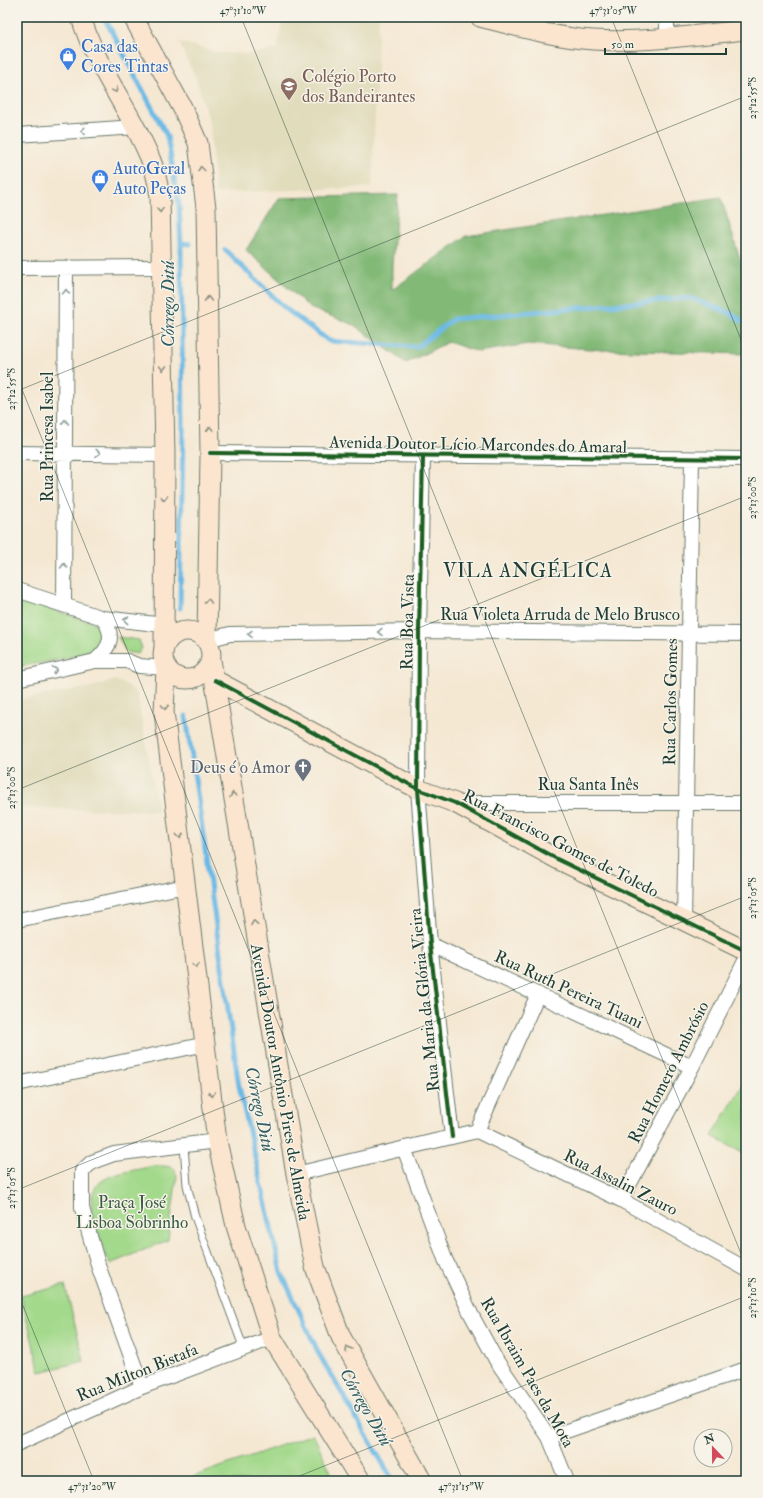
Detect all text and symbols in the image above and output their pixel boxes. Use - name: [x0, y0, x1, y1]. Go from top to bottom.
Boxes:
- text: 47°31'10"W: [220, 5, 267, 17]
- text: 47°31'05"W: [589, 5, 637, 17]
- scale bar: [605, 30, 726, 56]
- place label: Casa das Cores Tintas: [81, 36, 169, 77]
- text: 50 m: [611, 37, 635, 52]
- shop icon: Casa das Cores Tintas: [58, 46, 78, 71]
- place label: Colégio Porto dos Bandeirantes: [302, 66, 415, 107]
- school or university icon: Colégio Porto dos Bandeirantes: [279, 76, 299, 101]
- text: 23°12'55"S: [747, 77, 759, 119]
- one-way arrow: [111, 86, 118, 93]
- one-way arrow: [80, 126, 86, 135]
- place label: AutoGeral Auto Peças: [112, 158, 186, 199]
- one-way arrow: [197, 166, 206, 172]
- shop icon: AutoGeral Auto Peças: [90, 168, 110, 193]
- one-way arrow: [156, 207, 165, 213]
- water label: Córrego Ditú: [157, 259, 180, 347]
- one-way arrow: [62, 289, 70, 295]
- one-way arrow: [204, 296, 212, 302]
- one-way arrow: [159, 365, 167, 371]
- text: 23°12'55"S: [6, 368, 18, 410]
- street label: Rua Princesa Isabel: [37, 371, 58, 502]
- one-way arrow: [61, 419, 69, 425]
- one-way arrow: [206, 426, 214, 432]
- street label: Avenida Doutor Lício Marcondes do Amaral: [328, 431, 628, 458]
- one-way arrow: [95, 449, 101, 457]
- text: 23°13'00"S: [747, 477, 759, 519]
- one-way arrow: [160, 495, 168, 501]
- district label: VILA ANGÉLICA: [443, 557, 613, 583]
- one-way arrow: [60, 563, 68, 569]
- street label: Rua Boa Vista: [396, 573, 419, 670]
- one-way arrow: [204, 598, 212, 604]
- street label: Rua Violeta Arruda de Melo Brusco: [440, 604, 680, 625]
- one-way arrow: [123, 616, 129, 625]
- one-way arrow: [377, 627, 383, 636]
- one-way arrow: [247, 630, 253, 638]
- street label: Rua Carlos Gomes: [659, 638, 682, 766]
- one-way arrow: [52, 666, 58, 674]
- one-way arrow: [160, 704, 169, 710]
- place label: Deus é o Amor: [190, 757, 291, 778]
- church icon: Deus é o Amor: [293, 757, 313, 782]
- text: 23°13'00"S: [6, 767, 18, 809]
- street label: Rua Santa Inês: [537, 774, 639, 795]
- street label: Rua Francisco Gomes de Toledo: [459, 785, 662, 902]
- one-way arrow: [229, 792, 238, 798]
- one-way arrow: [175, 833, 184, 839]
- text: 23°13'05"S: [747, 877, 759, 919]
- street label: Rua Maria da Glória Vieira: [404, 906, 445, 1093]
- one-way arrow: [250, 920, 259, 926]
- street label: Avenida Doutor Antônio Pires de Almeida: [246, 941, 315, 1223]
- street label: Rua Ruth Pereira Tuani: [491, 946, 647, 1033]
- one-way arrow: [191, 962, 200, 968]
- street label: Rua Homero Ambrósio: [624, 998, 713, 1147]
- water label: Córrego Ditú: [239, 1064, 280, 1155]
- one-way arrow: [207, 1091, 216, 1097]
- street label: Rua Assalin Zauro: [560, 1145, 681, 1220]
- text: 23°13'05"S: [6, 1167, 18, 1209]
- park label: Praça José Lisboa Sobrinho: [76, 1192, 188, 1233]
- text: 23°13'10"S: [747, 1278, 759, 1318]
- street label: Rua Ibraim Paes da Mota: [476, 1293, 580, 1452]
- street label: Rua Milton Bistafa: [73, 1338, 202, 1406]
- one-way arrow: [345, 1346, 352, 1353]
- water label: Córrego Ditú: [334, 1364, 398, 1452]
- north arrow: [693, 1428, 733, 1468]
- text: N: [702, 1431, 718, 1447]
- text: 47°31'20"W: [68, 1481, 117, 1493]
- text: 47°31'15"W: [438, 1481, 485, 1493]

